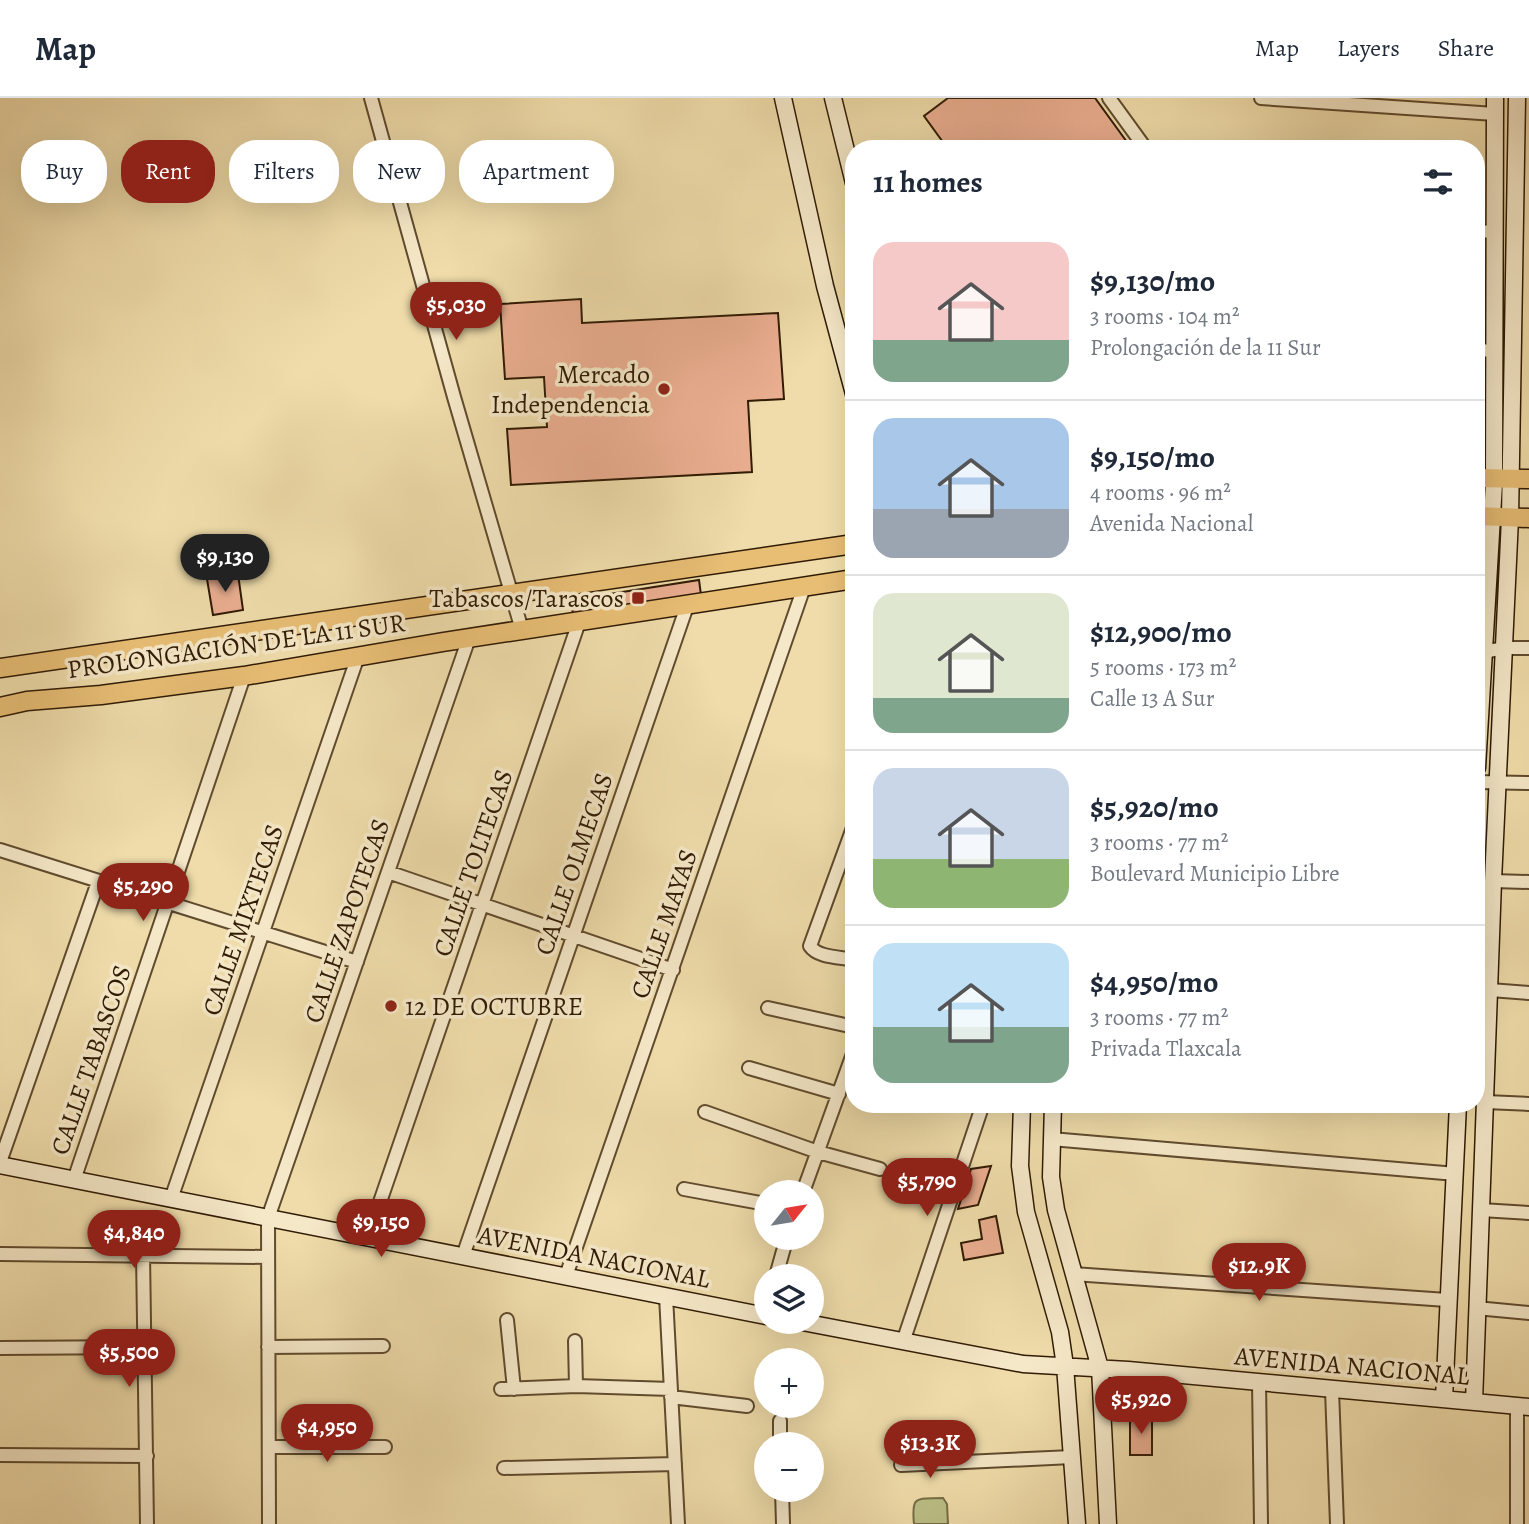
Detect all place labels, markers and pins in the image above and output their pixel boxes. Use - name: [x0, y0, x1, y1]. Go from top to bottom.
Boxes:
- pin: $5,030: [399, 282, 513, 342]
- place label: Mercado Independencia: [491, 357, 650, 422]
- marker: Mercado Independencia: [656, 381, 672, 397]
- pin: $9,130: [168, 534, 282, 594]
- place label: Tabascos/Tarascos: [429, 581, 624, 616]
- marker: Tabascos/Tarascos: [630, 590, 646, 606]
- pin: $5,290: [86, 864, 200, 923]
- place label: 12 DE OCTUBRE: [405, 989, 583, 1024]
- marker: 12 DE OCTUBRE: [383, 998, 399, 1014]
- pin: $5,790: [870, 1158, 984, 1218]
- pin: $9,150: [324, 1200, 438, 1259]
- pin: $4,840: [77, 1210, 191, 1270]
- pin: $12.9K: [1202, 1244, 1316, 1303]
- pin: $5,500: [72, 1330, 186, 1389]
- pin: $5,920: [1084, 1376, 1198, 1436]
- pin: $4,950: [270, 1404, 384, 1464]
- pin: $13.3K: [873, 1420, 987, 1480]

